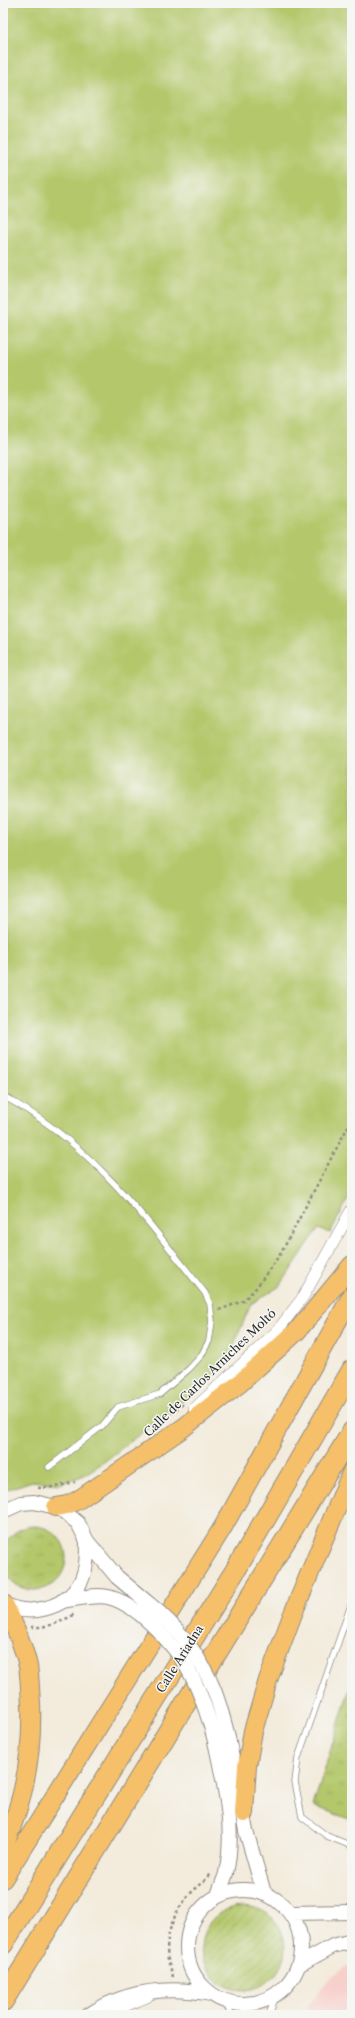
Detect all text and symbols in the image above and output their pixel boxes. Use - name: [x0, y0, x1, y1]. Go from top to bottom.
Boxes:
- street label: Calle de Carlos Arniches Moltó: [141, 1306, 279, 1440]
- street label: Calle Ariadna: [153, 1621, 207, 1695]

